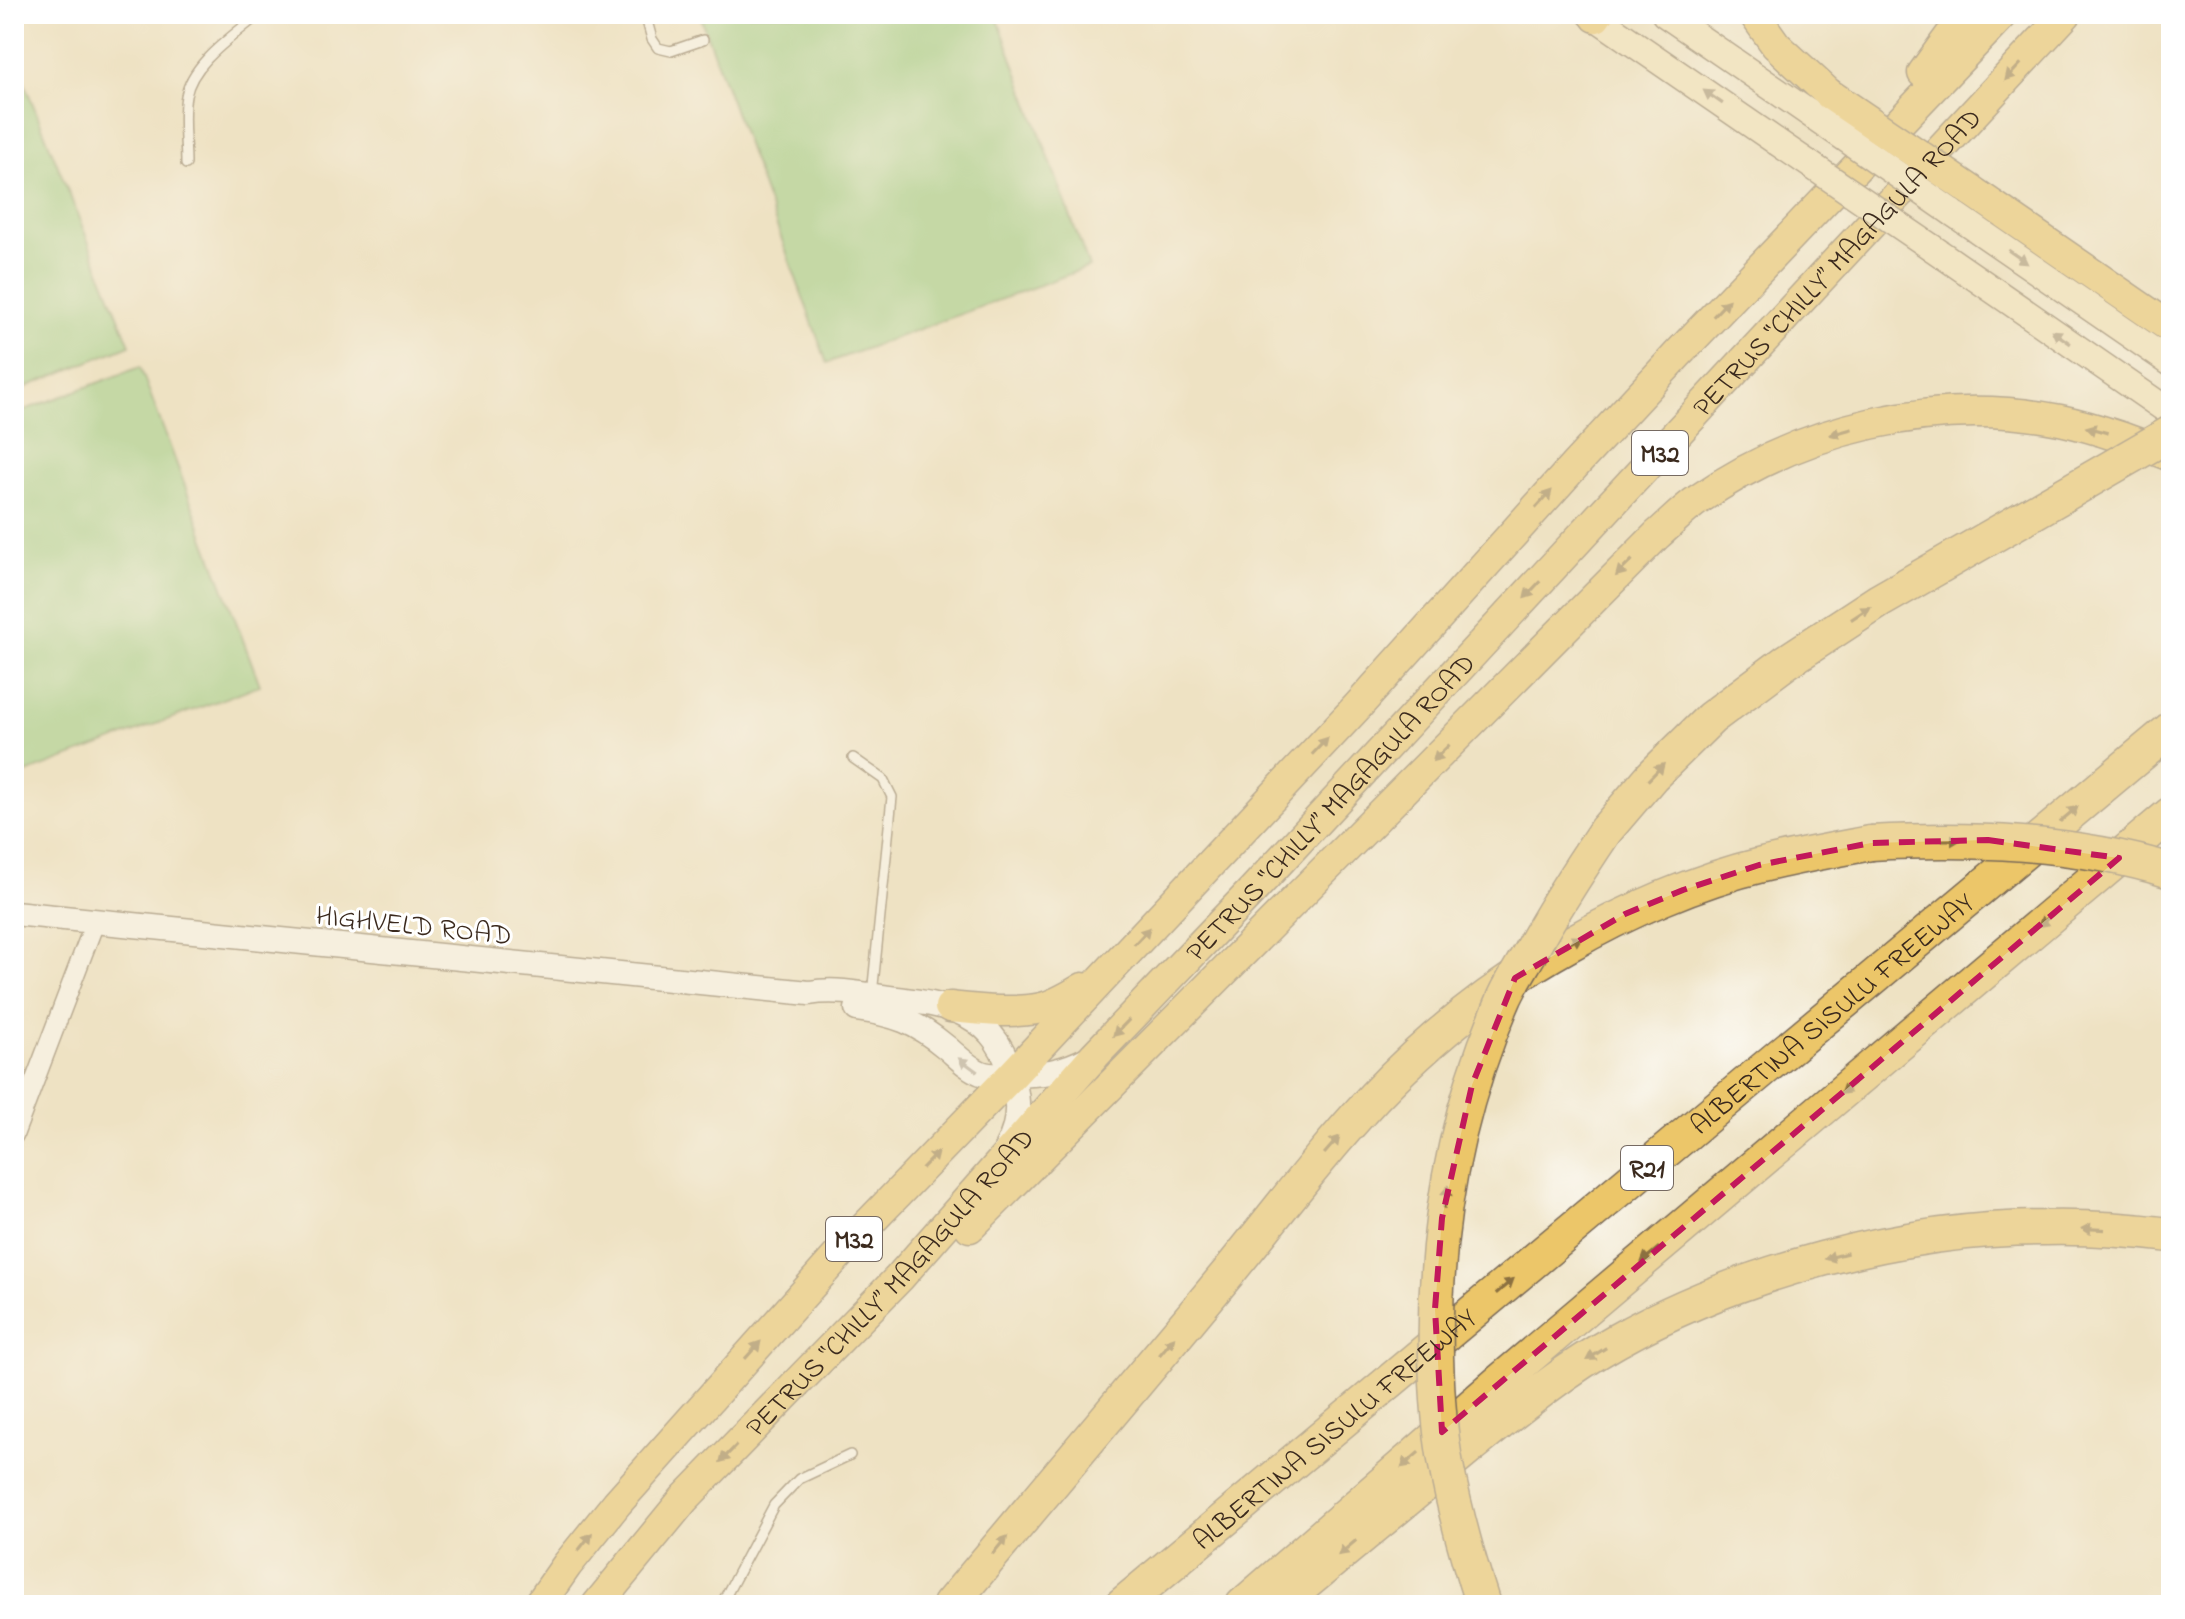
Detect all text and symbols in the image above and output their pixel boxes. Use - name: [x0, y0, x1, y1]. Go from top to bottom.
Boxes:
- one-way arrow: [2005, 62, 2023, 81]
- one-way arrow: [1702, 90, 1723, 105]
- street label: PETRUS “CHILLY” MAGAGULA ROAD: [1685, 100, 1993, 428]
- one-way arrow: [2007, 249, 2028, 264]
- one-way arrow: [1711, 299, 1730, 318]
- one-way arrow: [2050, 330, 2071, 345]
- one-way arrow: [2085, 423, 2109, 436]
- one-way arrow: [1829, 426, 1853, 439]
- road number: M32: [1632, 431, 1688, 475]
- one-way arrow: [1535, 489, 1553, 508]
- one-way arrow: [1615, 558, 1634, 577]
- one-way arrow: [1523, 581, 1541, 600]
- one-way arrow: [1850, 607, 1872, 621]
- street label: PETRUS “CHILLY” MAGAGULA ROAD: [1178, 646, 1487, 972]
- one-way arrow: [1310, 737, 1328, 756]
- one-way arrow: [1432, 743, 1451, 762]
- one-way arrow: [1646, 763, 1665, 782]
- one-way arrow: [2059, 806, 2079, 823]
- one-way arrow: [1937, 834, 1962, 846]
- street label: ALBERTINA SISULU FREEWAY: [1682, 884, 1985, 1146]
- street label: HIGHVELD ROAD: [314, 897, 514, 958]
- one-way arrow: [2038, 910, 2058, 927]
- one-way arrow: [1133, 927, 1151, 946]
- one-way arrow: [1561, 936, 1584, 949]
- one-way arrow: [1112, 1018, 1131, 1037]
- one-way arrow: [958, 1058, 979, 1073]
- one-way arrow: [1839, 1078, 1859, 1095]
- street label: PETRUS “CHILLY” MAGAGULA ROAD: [738, 1120, 1046, 1448]
- one-way arrow: [1323, 1136, 1341, 1155]
- road number: R21: [1621, 1146, 1673, 1190]
- one-way arrow: [920, 1151, 939, 1170]
- one-way arrow: [1440, 1184, 1453, 1209]
- road number: M32: [826, 1217, 882, 1261]
- one-way arrow: [2080, 1223, 2105, 1236]
- one-way arrow: [1640, 1246, 1660, 1263]
- one-way arrow: [1823, 1250, 1848, 1262]
- one-way arrow: [1495, 1278, 1515, 1295]
- street label: ALBERTINA SISULU FREEWAY: [1185, 1300, 1487, 1562]
- one-way arrow: [1158, 1336, 1175, 1356]
- one-way arrow: [743, 1341, 761, 1360]
- one-way arrow: [1585, 1346, 1607, 1360]
- one-way arrow: [719, 1445, 737, 1464]
- one-way arrow: [1400, 1451, 1420, 1468]
- one-way arrow: [577, 1532, 593, 1552]
- one-way arrow: [991, 1536, 1008, 1556]
- one-way arrow: [1337, 1539, 1357, 1556]

